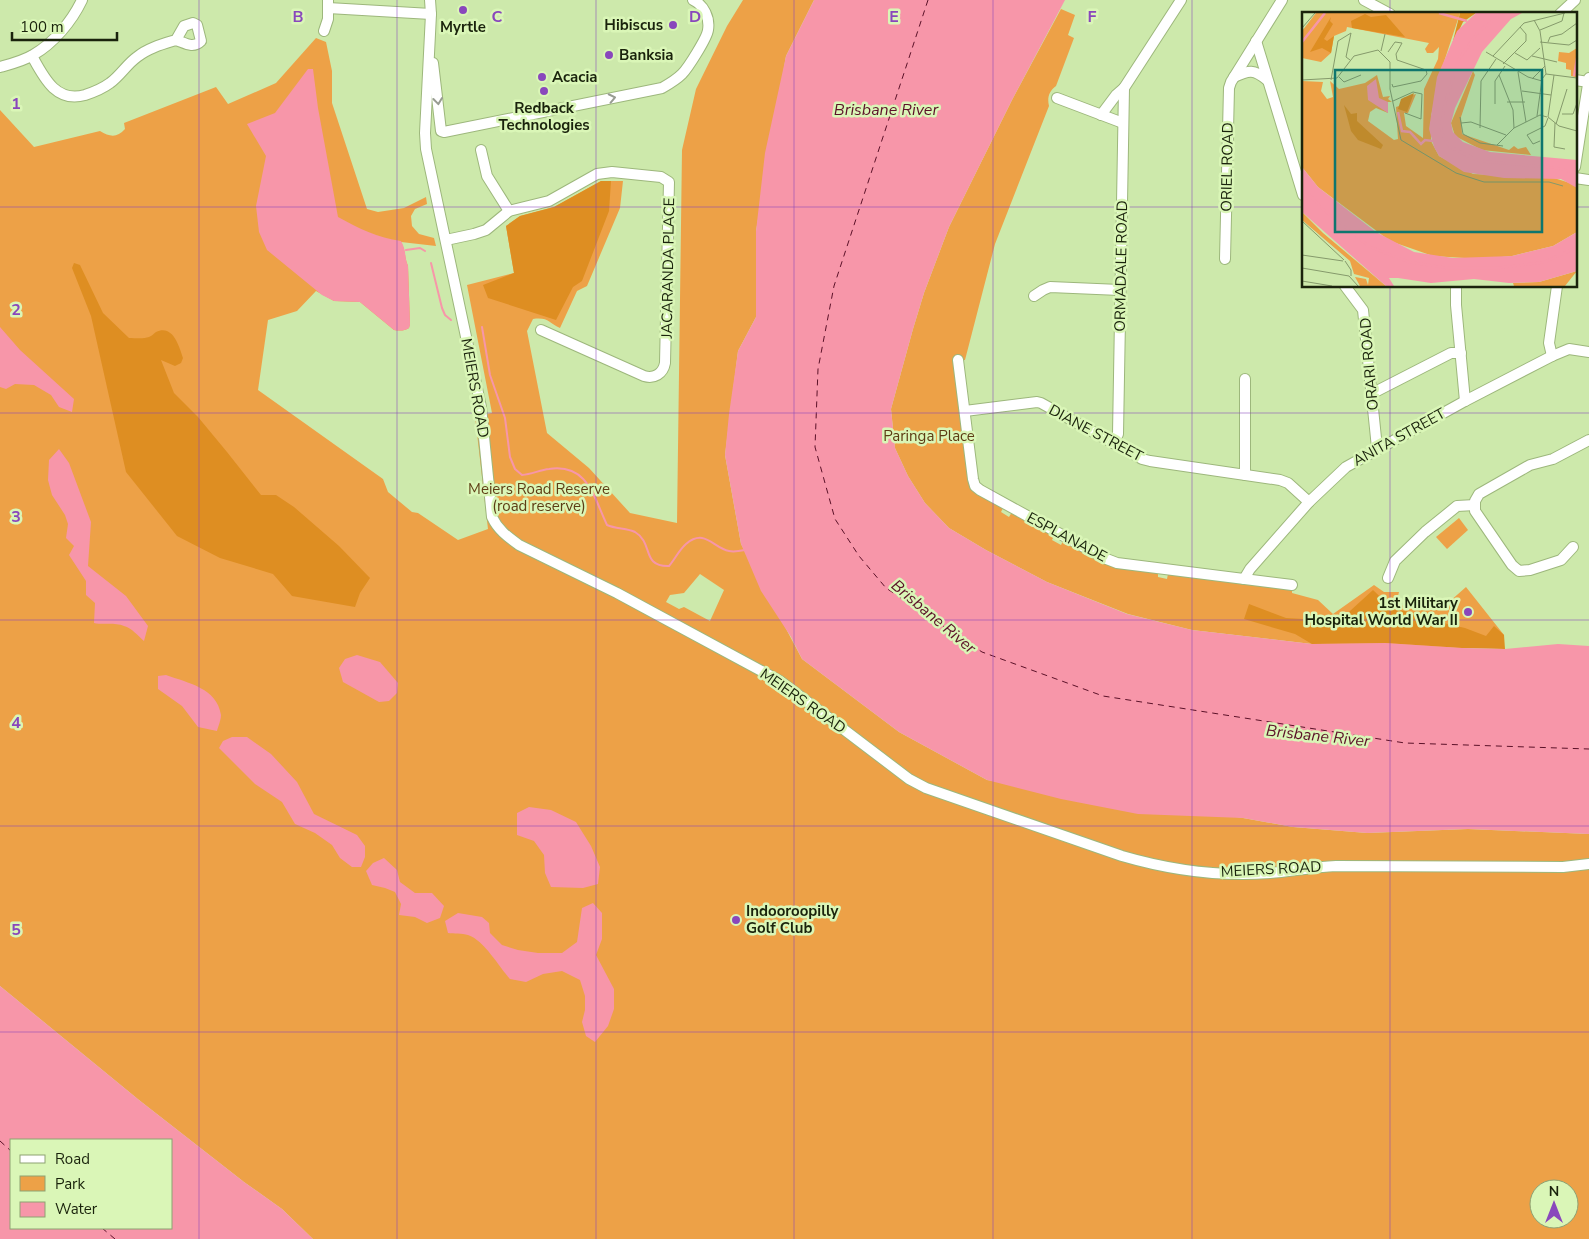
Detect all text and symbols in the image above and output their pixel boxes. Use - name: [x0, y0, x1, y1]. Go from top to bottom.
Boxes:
- marker: Myrtle: [457, 4, 469, 16]
- text: B: [292, 6, 304, 28]
- text: C: [492, 6, 503, 28]
- text: D: [689, 6, 701, 28]
- text: E: [889, 6, 899, 28]
- text: F: [1088, 6, 1097, 28]
- scale bar: [12, 10, 118, 42]
- inset map: [1302, 12, 1576, 288]
- place label: Hibiscus: [604, 15, 663, 35]
- text: 100 m: [20, 17, 64, 37]
- place label: Myrtle: [440, 17, 486, 37]
- marker: Hibiscus: [667, 19, 679, 31]
- place label: Banksia: [619, 45, 674, 65]
- marker: Banksia: [603, 49, 615, 61]
- place label: Acacia: [552, 67, 597, 87]
- marker: Acacia: [536, 71, 548, 83]
- marker: Redback Technologies: [538, 85, 550, 97]
- text: 1: [11, 93, 21, 115]
- one-way arrow: [607, 93, 616, 103]
- one-way arrow: [432, 97, 443, 105]
- place label: Redback Technologies: [498, 98, 590, 135]
- water label: Brisbane River: [834, 99, 939, 121]
- street label: ORIEL ROAD: [1216, 122, 1238, 212]
- street label: JACARANDA PLACE: [657, 197, 679, 340]
- street label: ORMADALE ROAD: [1110, 200, 1132, 332]
- text: 2: [11, 299, 21, 321]
- street label: ORARI ROAD: [1355, 317, 1383, 411]
- street label: MEIERS ROAD: [456, 337, 494, 439]
- street label: DIANE STREET: [1045, 400, 1147, 466]
- street label: ANITA STREET: [1349, 403, 1449, 471]
- park label: Paringa Place: [883, 426, 975, 446]
- park label: Meiers Road Reserve (road reserve): [468, 479, 610, 516]
- text: 3: [11, 506, 21, 528]
- street label: ESPLANADE: [1023, 508, 1111, 566]
- water label: Brisbane River: [886, 575, 981, 660]
- place label: 1st Military Hospital World War II: [1304, 593, 1458, 630]
- marker: 1st Military Hospital World War II: [1462, 606, 1474, 618]
- street label: MEIERS ROAD: [756, 664, 850, 738]
- text: 4: [11, 712, 21, 734]
- water label: Brisbane River: [1265, 720, 1372, 753]
- street label: MEIERS ROAD: [1220, 856, 1322, 882]
- place label: Indooroopilly Golf Club: [746, 901, 839, 938]
- marker: Indooroopilly Golf Club: [730, 914, 742, 926]
- text: 5: [11, 919, 21, 941]
- legend: [10, 1139, 172, 1229]
- text: Road: [55, 1149, 90, 1169]
- text: Park: [55, 1174, 85, 1194]
- north arrow: [1529, 1179, 1579, 1229]
- text: N: [1549, 1182, 1559, 1201]
- text: Water: [55, 1199, 98, 1219]

